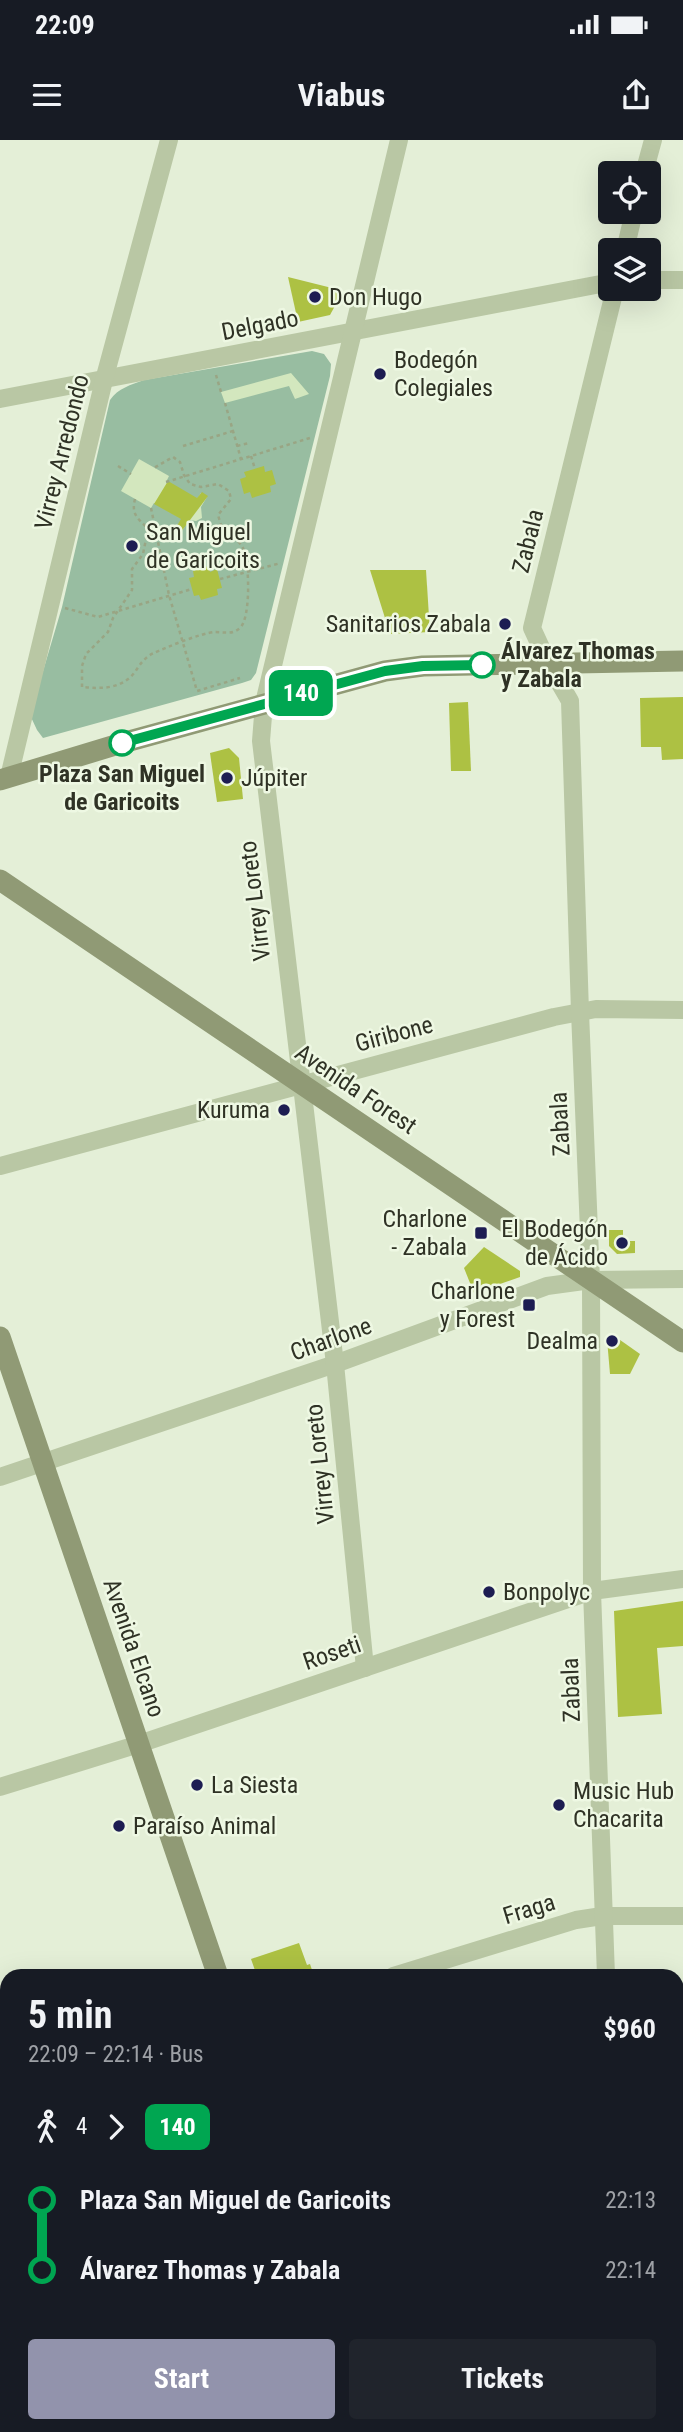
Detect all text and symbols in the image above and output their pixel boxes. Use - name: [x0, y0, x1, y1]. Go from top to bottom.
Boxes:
- text: 22:09: [35, 10, 95, 40]
- icon: menu: [28, 76, 66, 114]
- text: Viabus: [298, 76, 385, 114]
- icon: share: [617, 76, 655, 114]
- map controls: [598, 161, 661, 301]
- button: locate: [598, 161, 661, 224]
- button: layers: [598, 238, 661, 301]
- place label: Don Hugo: [329, 283, 422, 311]
- marker: Don Hugo: [307, 289, 323, 305]
- street label: Delgado: [219, 304, 301, 346]
- place label: Bodegón Colegiales: [394, 346, 493, 402]
- marker: Bodegón Colegiales: [372, 366, 388, 382]
- street label: Virrey Arredondo: [29, 371, 95, 533]
- street label: Zabala: [507, 506, 549, 576]
- place label: San Miguel de Garicoits: [146, 518, 260, 574]
- marker: San Miguel de Garicoits: [124, 538, 140, 554]
- place label: Sanitarios Zabala: [326, 610, 491, 638]
- marker: Sanitarios Zabala: [497, 616, 513, 632]
- place label: Álvarez Thomas y Zabala: [501, 637, 655, 693]
- marker: Álvarez Thomas y Zabala: [469, 652, 495, 678]
- line badge: 140: [261, 670, 341, 716]
- text: 140: [283, 679, 319, 707]
- marker: Plaza San Miguel de Garicoits: [109, 730, 135, 756]
- place label: Plaza San Miguel de Garicoits: [39, 760, 205, 816]
- place label: Júpiter: [241, 764, 307, 792]
- marker: Júpiter: [219, 770, 235, 786]
- street label: Virrey Loreto: [234, 839, 276, 963]
- street label: Giribone: [352, 1010, 436, 1058]
- street label: Avenida Forest: [290, 1038, 422, 1140]
- street label: Zabala: [544, 1091, 576, 1157]
- place label: Kuruma: [197, 1096, 270, 1124]
- marker: Kuruma: [276, 1102, 292, 1118]
- place label: Charlone - Zabala: [383, 1205, 467, 1261]
- place label: El Bodegón de Ácido: [501, 1215, 608, 1271]
- marker: Charlone - Zabala: [473, 1225, 489, 1241]
- marker: El Bodegón de Ácido: [614, 1235, 630, 1251]
- place label: Charlone y Forest: [431, 1277, 515, 1333]
- marker: Charlone y Forest: [521, 1297, 537, 1313]
- street label: Charlone: [287, 1311, 375, 1367]
- place label: Dealma: [526, 1327, 598, 1355]
- marker: Dealma: [604, 1333, 620, 1349]
- street label: Virrey Loreto: [300, 1403, 340, 1525]
- street label: Avenida Elcano: [97, 1575, 171, 1721]
- place label: Bonpolyc: [503, 1578, 590, 1606]
- marker: Bonpolyc: [481, 1584, 497, 1600]
- street label: Roseti: [299, 1630, 365, 1676]
- street label: Zabala: [556, 1657, 586, 1723]
- place label: La Siesta: [211, 1771, 298, 1799]
- marker: La Siesta: [189, 1777, 205, 1793]
- place label: Music Hub Chacarita: [573, 1777, 674, 1833]
- marker: Music Hub Chacarita: [551, 1797, 567, 1813]
- place label: Paraíso Animal: [133, 1812, 276, 1840]
- marker: Paraíso Animal: [111, 1818, 127, 1834]
- street label: Fraga: [500, 1888, 558, 1930]
- text: 5 min: [28, 1993, 112, 2037]
- text: $960: [603, 2014, 656, 2044]
- text: 22:09 – 22:14 · Bus: [28, 2041, 204, 2068]
- icon: walk: [28, 2108, 66, 2146]
- icon: forward: [97, 2108, 135, 2146]
- text: 4: [76, 2113, 87, 2140]
- text: 140: [159, 2113, 196, 2141]
- text: Plaza San Miguel de Garicoits: [80, 2185, 391, 2215]
- text: 22:13: [605, 2187, 656, 2214]
- text: Álvarez Thomas y Zabala: [80, 2255, 340, 2285]
- text: 22:14: [605, 2257, 656, 2284]
- button: Start: [28, 2339, 335, 2419]
- button: Tickets: [349, 2339, 656, 2419]

